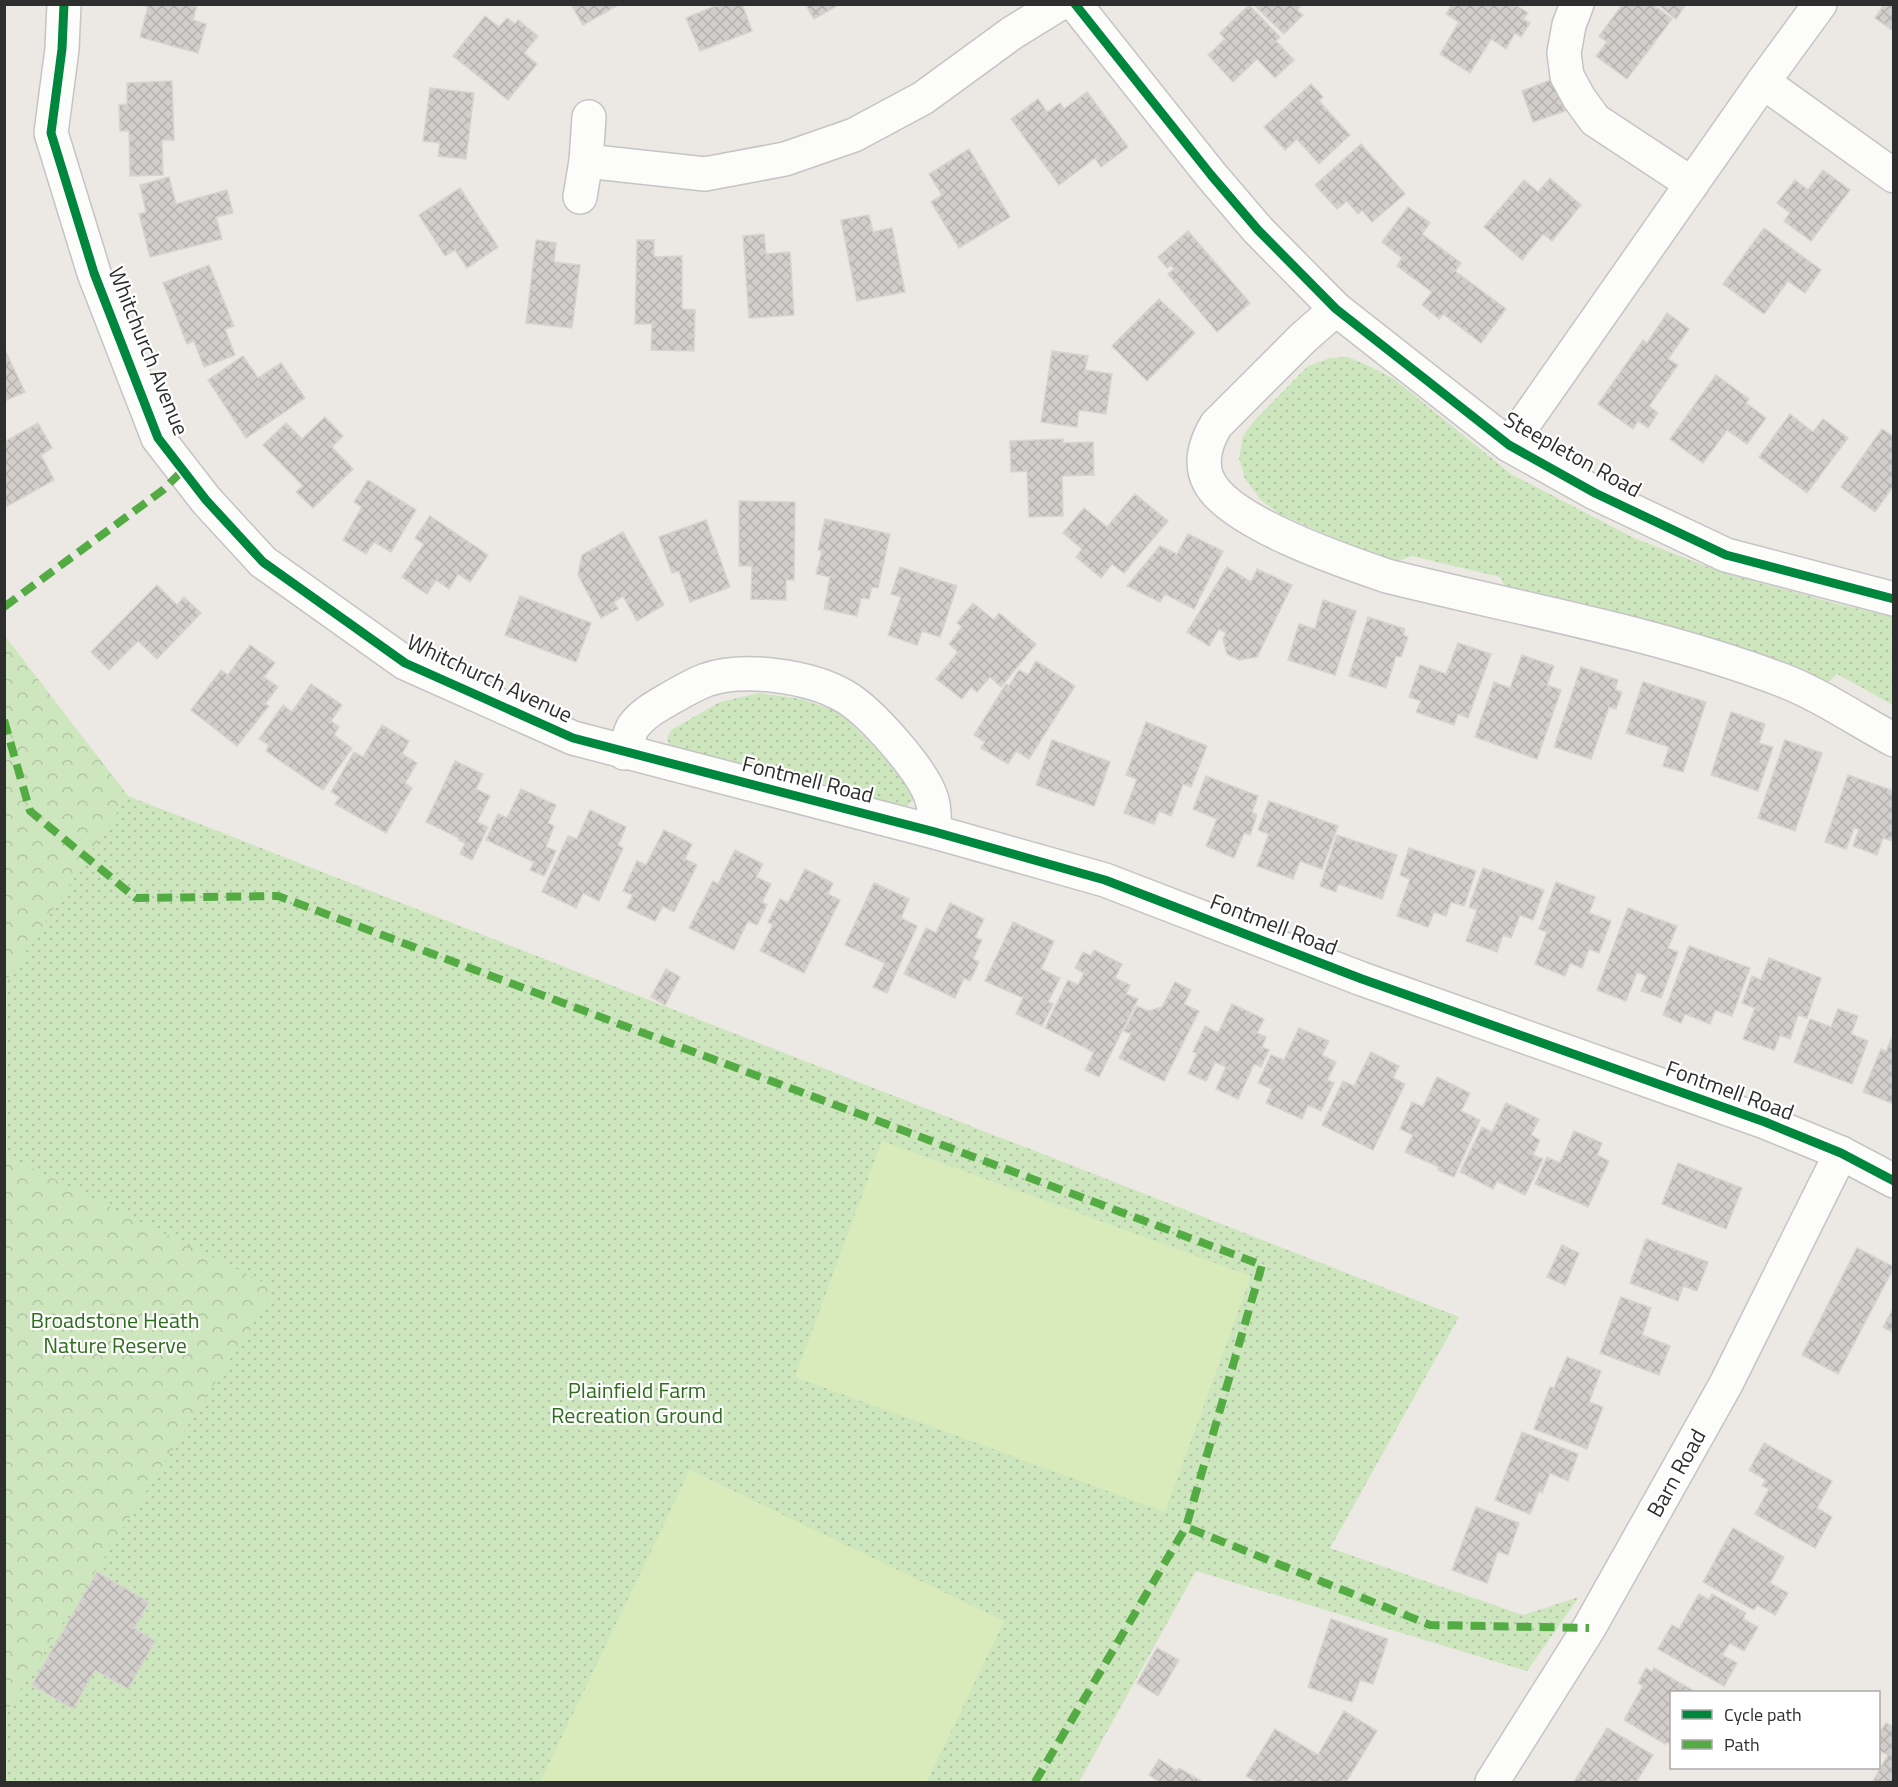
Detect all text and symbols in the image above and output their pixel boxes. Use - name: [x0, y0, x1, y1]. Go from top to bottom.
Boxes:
- street label: Whitchurch Avenue: [100, 261, 198, 441]
- street label: Steepleton Road: [1498, 402, 1648, 506]
- street label: Whitchurch Avenue: [402, 625, 578, 731]
- street label: Fontmell Road: [739, 746, 877, 812]
- street label: Fontmell Road: [1205, 884, 1343, 964]
- street label: Fontmell Road: [1661, 1051, 1799, 1129]
- park label: Broadstone Heath Nature Reserve: [31, 1303, 199, 1362]
- park label: Plainfield Farm Recreation Ground: [551, 1373, 723, 1432]
- street label: Barn Road: [1638, 1423, 1714, 1523]
- legend: [1670, 1691, 1880, 1769]
- text: Cycle path: [1724, 1701, 1802, 1728]
- text: Path: [1724, 1731, 1760, 1758]

